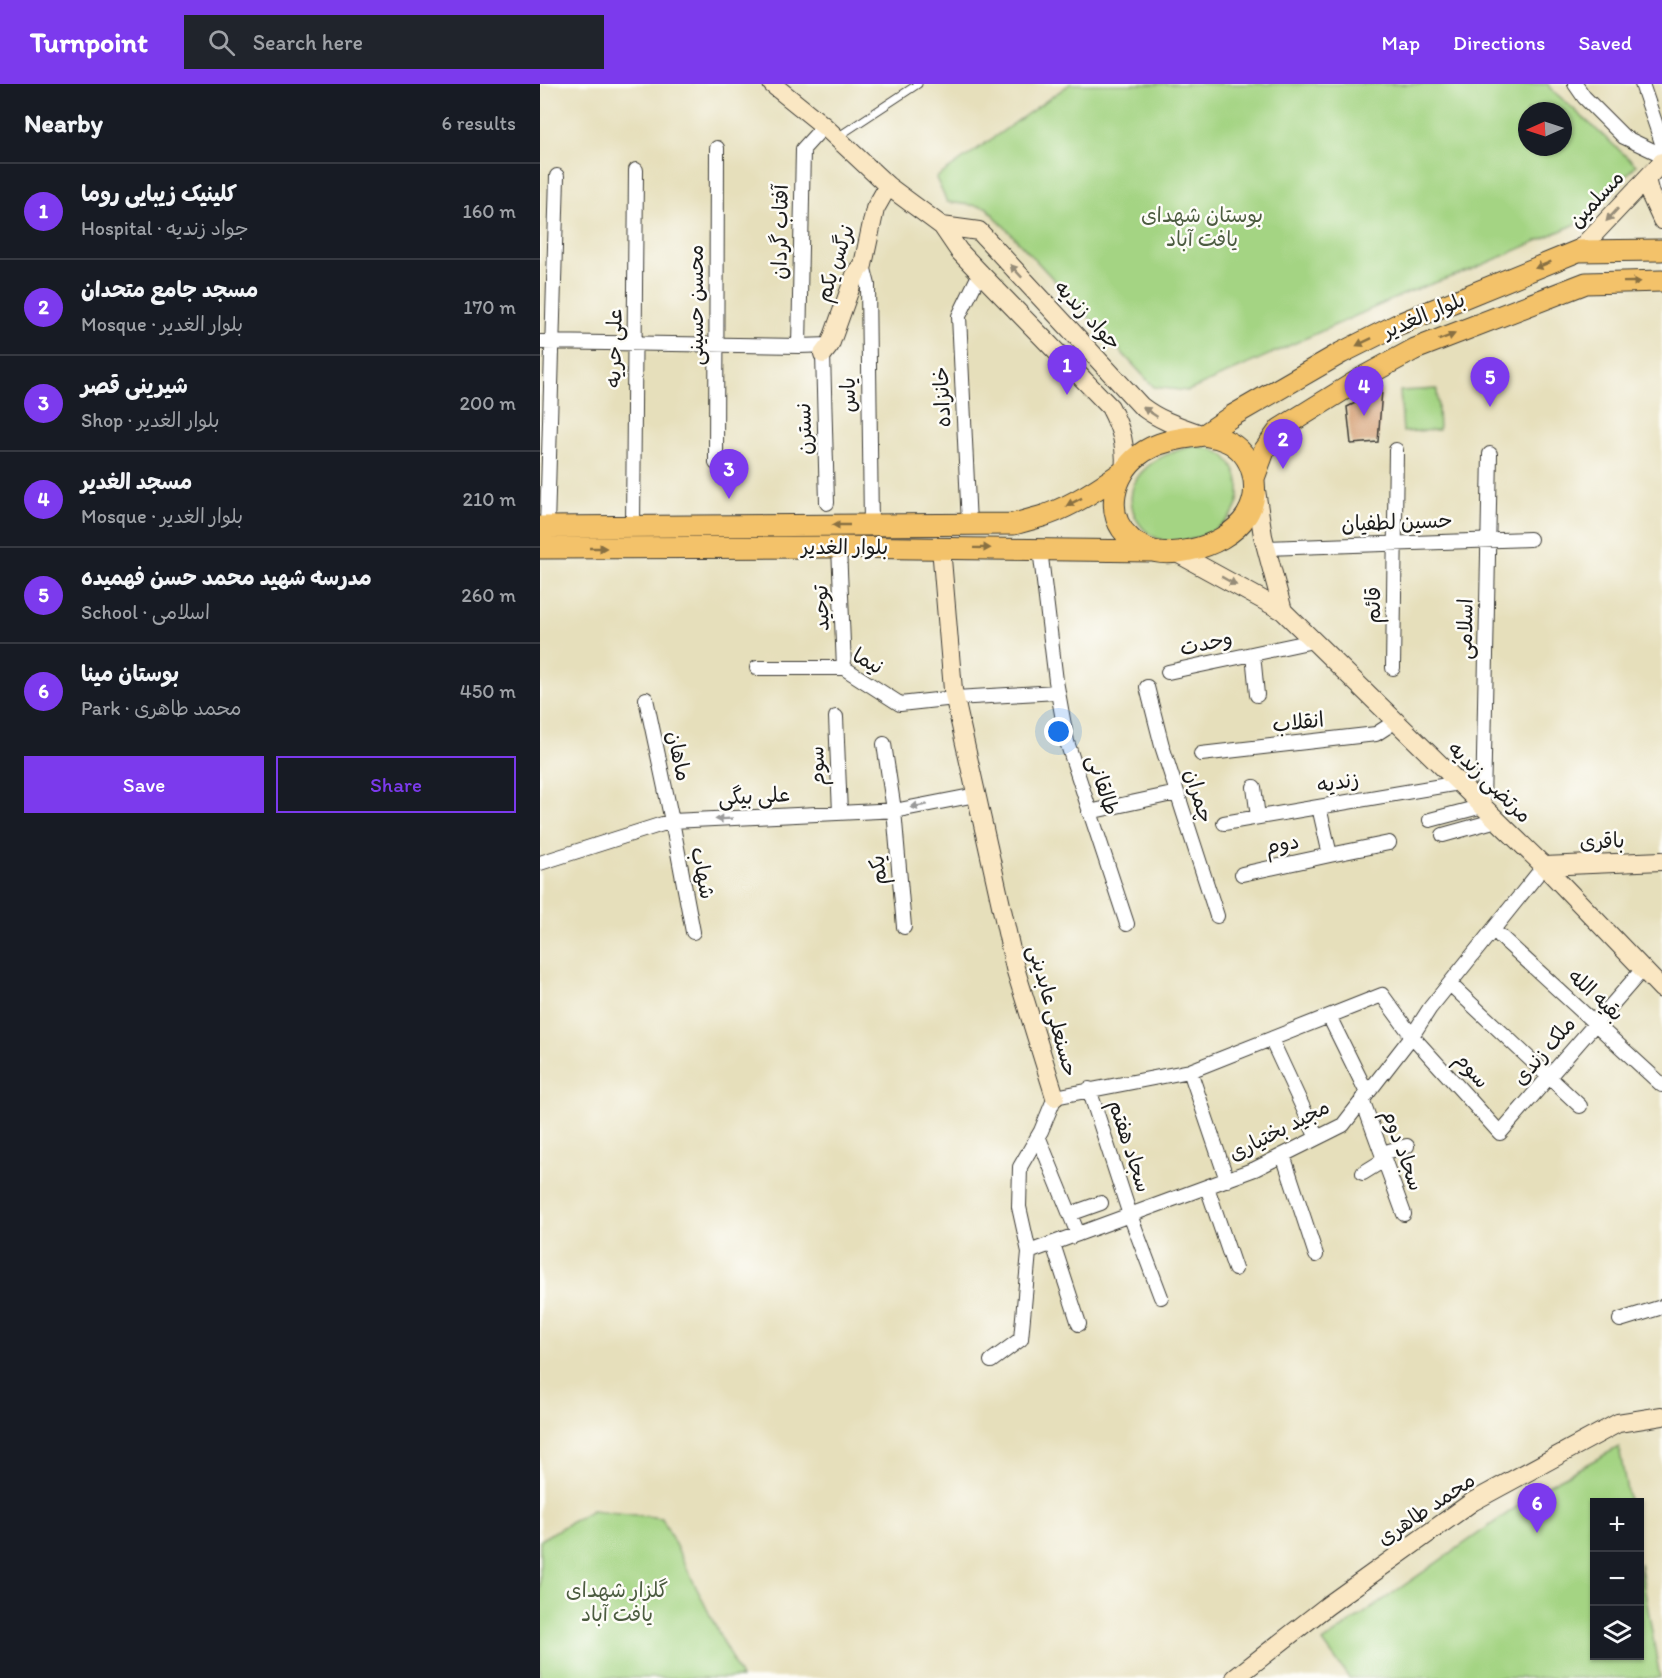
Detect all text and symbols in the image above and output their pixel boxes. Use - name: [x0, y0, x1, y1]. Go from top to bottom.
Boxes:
- search box: [184, 15, 604, 69]
- text: Turnpoint: [30, 25, 148, 59]
- icon: search: [205, 26, 238, 59]
- text: Search here: [253, 29, 363, 56]
- text: Map: [1382, 30, 1420, 55]
- text: Directions: [1453, 30, 1545, 55]
- text: Saved: [1578, 30, 1632, 55]
- north arrow: [1518, 102, 1572, 156]
- text: Nearby: [24, 107, 103, 139]
- text: 6 results: [442, 111, 516, 135]
- street label: مسلمین: [1563, 165, 1629, 233]
- text: کلینیک زیبایی روما: [81, 180, 237, 207]
- street label: آفتاب گردان: [766, 183, 794, 280]
- text: 1: [39, 199, 48, 223]
- text: 160 m: [463, 199, 516, 223]
- park label: بوستان شهدای یافت آباد: [1141, 202, 1263, 252]
- one-way arrow: [1606, 207, 1619, 222]
- text: Hospital · جواد زندیه: [81, 216, 249, 240]
- street label: نرگس یکم: [810, 221, 863, 306]
- street label: محسن حسینی: [683, 245, 710, 365]
- one-way arrow: [1534, 260, 1552, 270]
- one-way arrow: [1010, 264, 1023, 279]
- street label: جواد زندیه: [1049, 275, 1127, 355]
- text: مسجد جامع متحدان: [81, 276, 258, 303]
- one-way arrow: [1622, 277, 1641, 286]
- street label: بلوار الغدیر: [1377, 286, 1469, 345]
- text: 2: [38, 295, 49, 319]
- text: 170 m: [463, 295, 516, 319]
- street label: علی حریه: [600, 308, 629, 388]
- text: Mosque · بلوار الغدیر: [81, 312, 243, 336]
- one-way arrow: [1438, 331, 1456, 341]
- one-way arrow: [1356, 337, 1373, 346]
- pin: 1: [1048, 346, 1086, 395]
- pin: 5: [1470, 358, 1510, 407]
- street label: خانزاده: [927, 366, 956, 428]
- pin: 4: [1344, 366, 1384, 416]
- text: شیرینی قصر: [81, 372, 188, 399]
- street label: یاس: [835, 377, 860, 413]
- text: 3: [38, 391, 49, 415]
- text: 200 m: [460, 391, 516, 415]
- street label: نسترن: [790, 403, 817, 456]
- one-way arrow: [1143, 406, 1159, 418]
- text: Shop · بلوار الغدیر: [81, 408, 220, 432]
- pin: 2: [1264, 420, 1302, 469]
- pin: 3: [710, 450, 748, 499]
- text: مسجد الغدیر: [81, 468, 192, 495]
- text: 4: [37, 487, 50, 511]
- text: 210 m: [463, 487, 516, 511]
- one-way arrow: [1065, 496, 1083, 506]
- text: Mosque · بلوار الغدیر: [81, 504, 243, 528]
- street label: حسین لطفیان: [1341, 507, 1453, 536]
- one-way arrow: [832, 520, 851, 530]
- street label: بلوار الغدیر: [800, 534, 888, 560]
- one-way arrow: [589, 543, 608, 553]
- one-way arrow: [973, 543, 992, 553]
- text: مدرسه شهید محمد حسن فهمیده: [81, 564, 372, 591]
- one-way arrow: [1220, 576, 1237, 586]
- text: 5: [38, 583, 49, 607]
- text: 260 m: [461, 583, 516, 607]
- street label: توحید: [807, 583, 835, 632]
- street label: قائم: [1360, 587, 1389, 624]
- street label: اسلامی: [1451, 598, 1480, 660]
- text: School · اسلامی: [81, 600, 210, 624]
- street label: وحدت: [1177, 625, 1235, 660]
- street label: نیما: [849, 642, 888, 679]
- text: بوستان مینا: [81, 660, 179, 687]
- text: 6: [38, 679, 49, 703]
- text: 450 m: [460, 679, 516, 703]
- text: Park · محمد طاهری: [81, 696, 242, 720]
- street label: انقلاب: [1271, 706, 1325, 738]
- your location: [1044, 717, 1073, 746]
- street label: ماهان: [662, 728, 697, 783]
- street label: مرتضی زندیه: [1442, 736, 1537, 829]
- street label: سوم: [803, 746, 834, 786]
- street label: طالقانی: [1080, 751, 1125, 819]
- button: Save: [24, 756, 264, 813]
- button: Share: [276, 756, 516, 813]
- street label: چمران: [1179, 766, 1219, 826]
- street label: زندیه: [1315, 766, 1361, 797]
- street label: علی بیگی: [717, 781, 791, 812]
- one-way arrow: [909, 802, 928, 811]
- one-way arrow: [715, 814, 734, 823]
- street label: باقری: [1579, 827, 1625, 855]
- street label: دوم: [1263, 828, 1302, 863]
- street label: شهاب: [685, 845, 721, 901]
- street label: یکم: [864, 854, 895, 886]
- street label: حسنعلی عابدینی: [1021, 942, 1084, 1079]
- street label: بقیه الله: [1563, 963, 1629, 1027]
- street label: ملک زندی: [1507, 1011, 1580, 1090]
- street label: سوم: [1447, 1046, 1495, 1096]
- street label: مجید بختیاری: [1224, 1093, 1334, 1167]
- street label: سجاد هفتم: [1100, 1097, 1157, 1196]
- street label: سجاد دوم: [1373, 1106, 1430, 1195]
- street label: محمد طاهری: [1372, 1467, 1479, 1550]
- pin: 6: [1518, 1484, 1556, 1533]
- map controls: [1590, 1498, 1644, 1660]
- button: +: [1590, 1498, 1644, 1552]
- button: −: [1590, 1552, 1644, 1606]
- park label: گلزار شهدای یافت آباد: [566, 1577, 668, 1627]
- button: layers: [1590, 1606, 1644, 1660]

